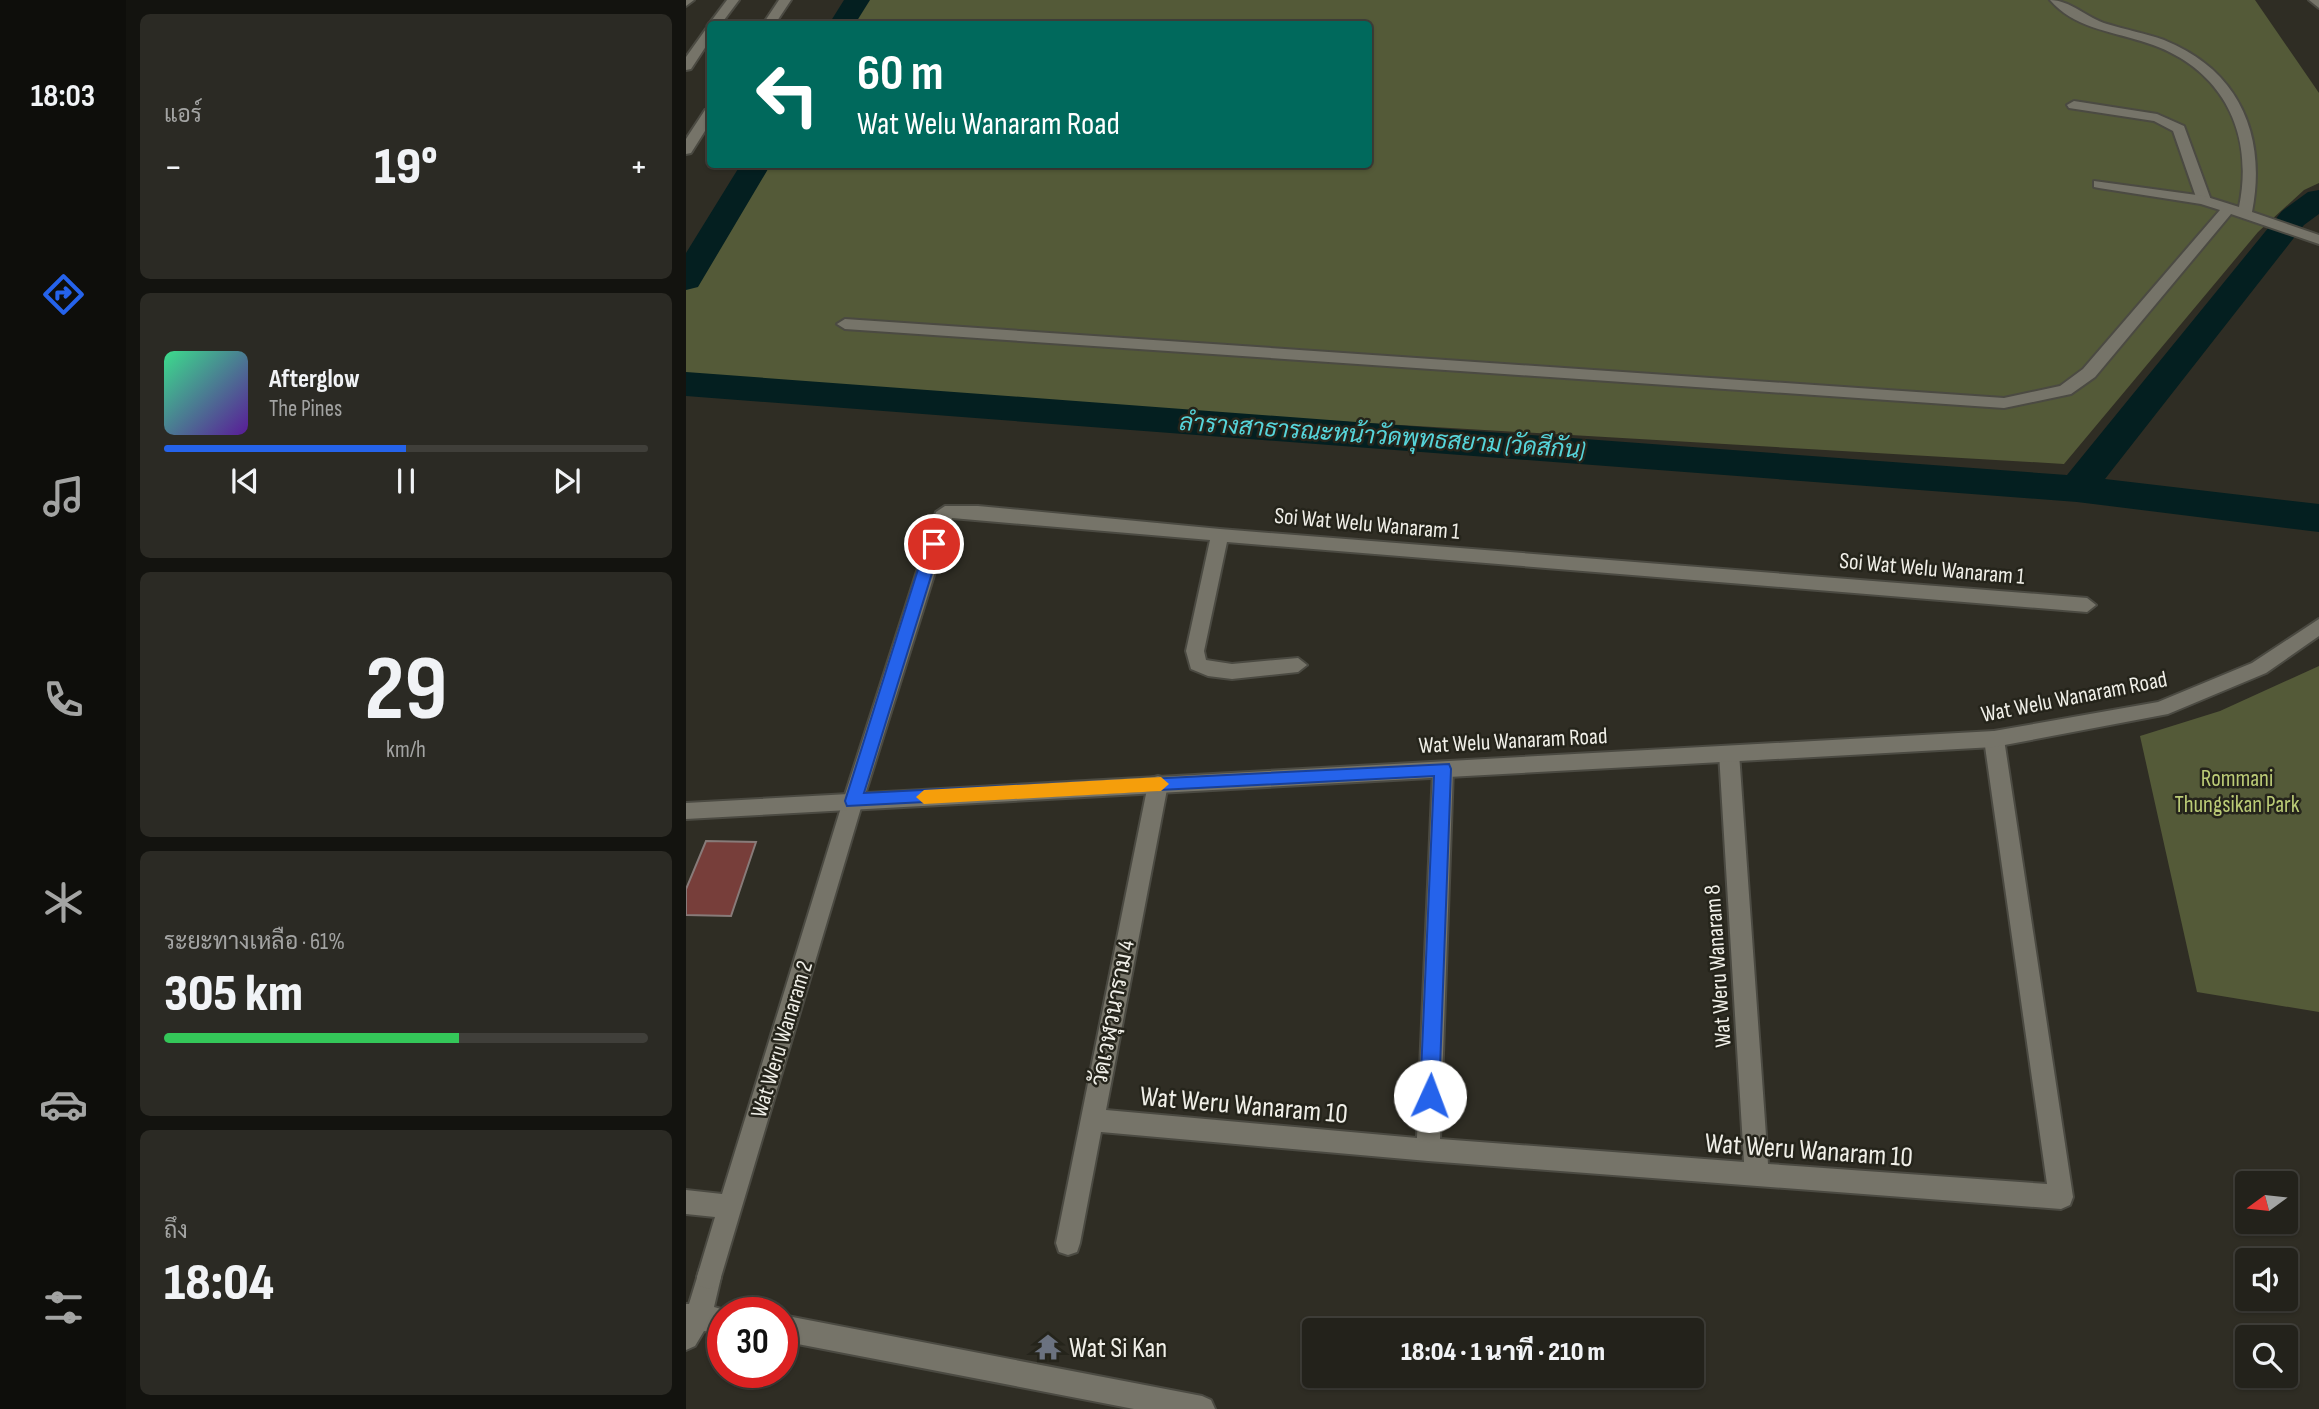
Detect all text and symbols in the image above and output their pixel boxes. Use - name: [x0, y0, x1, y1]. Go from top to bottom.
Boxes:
- text: 60 m: [857, 45, 944, 104]
- icon: left: [742, 49, 833, 140]
- text: 18:03: [31, 77, 95, 116]
- text: แอร์: [164, 101, 202, 129]
- text: Wat Welu Wanaram Road: [857, 105, 1120, 144]
- text: 19°: [374, 136, 438, 199]
- text: −: [164, 145, 183, 190]
- text: +: [629, 145, 648, 190]
- icon: directions: [39, 270, 88, 319]
- text: Afterglow: [269, 364, 360, 395]
- text: The Pines: [269, 395, 342, 423]
- water label: ลำรางสาธารณะหน้าวัดพุทธสยาม (วัดสีกัน): [1178, 407, 1587, 466]
- icon: previous: [226, 462, 264, 500]
- icon: pause: [387, 462, 425, 500]
- icon: next: [548, 462, 586, 500]
- icon: music: [39, 472, 88, 521]
- street label: Soi Wat Welu Wanaram 1: [1273, 502, 1461, 546]
- pin: [904, 514, 964, 574]
- icon: arrive: [915, 525, 953, 563]
- street label: Soi Wat Welu Wanaram 1: [1838, 547, 2026, 591]
- text: 29: [365, 636, 448, 745]
- street label: Wat Welu Wanaram Road: [1979, 665, 2170, 729]
- icon: phone: [39, 675, 88, 724]
- street label: Wat Welu Wanaram Road: [1418, 722, 1608, 760]
- text: km/h: [386, 736, 426, 764]
- park label: Rommani Thungsikan Park: [2175, 765, 2300, 819]
- icon: climate: [39, 878, 88, 927]
- street label: Wat Weru Wanaram 8: [1698, 884, 1738, 1048]
- text: ระยะทางเหลือ · 61%: [164, 928, 345, 956]
- street label: วัดเวฬุวนาราม 4: [1084, 937, 1142, 1089]
- street label: Wat Weru Wanaram 2: [745, 958, 819, 1121]
- text: 305 km: [164, 963, 303, 1026]
- position arrow: [1393, 1059, 1467, 1133]
- icon: car: [39, 1080, 88, 1129]
- street label: Wat Weru Wanaram 10: [1139, 1080, 1349, 1131]
- street label: Wat Weru Wanaram 10: [1704, 1127, 1914, 1174]
- north arrow: [2235, 1171, 2298, 1234]
- map controls: [2235, 1171, 2298, 1388]
- text: ถึง: [164, 1217, 188, 1245]
- button: sound: [2235, 1248, 2298, 1311]
- text: 18:04: [164, 1252, 274, 1315]
- icon: filters: [39, 1283, 88, 1332]
- speed limit sign: 30: [707, 1297, 798, 1388]
- button: search: [2235, 1325, 2298, 1388]
- temple icon: Wat Si Kan: [1033, 1332, 1063, 1362]
- place label: Wat Si Kan: [1069, 1332, 1167, 1365]
- text: 18:04 · 1 นาที · 210 m: [1401, 1337, 1605, 1368]

